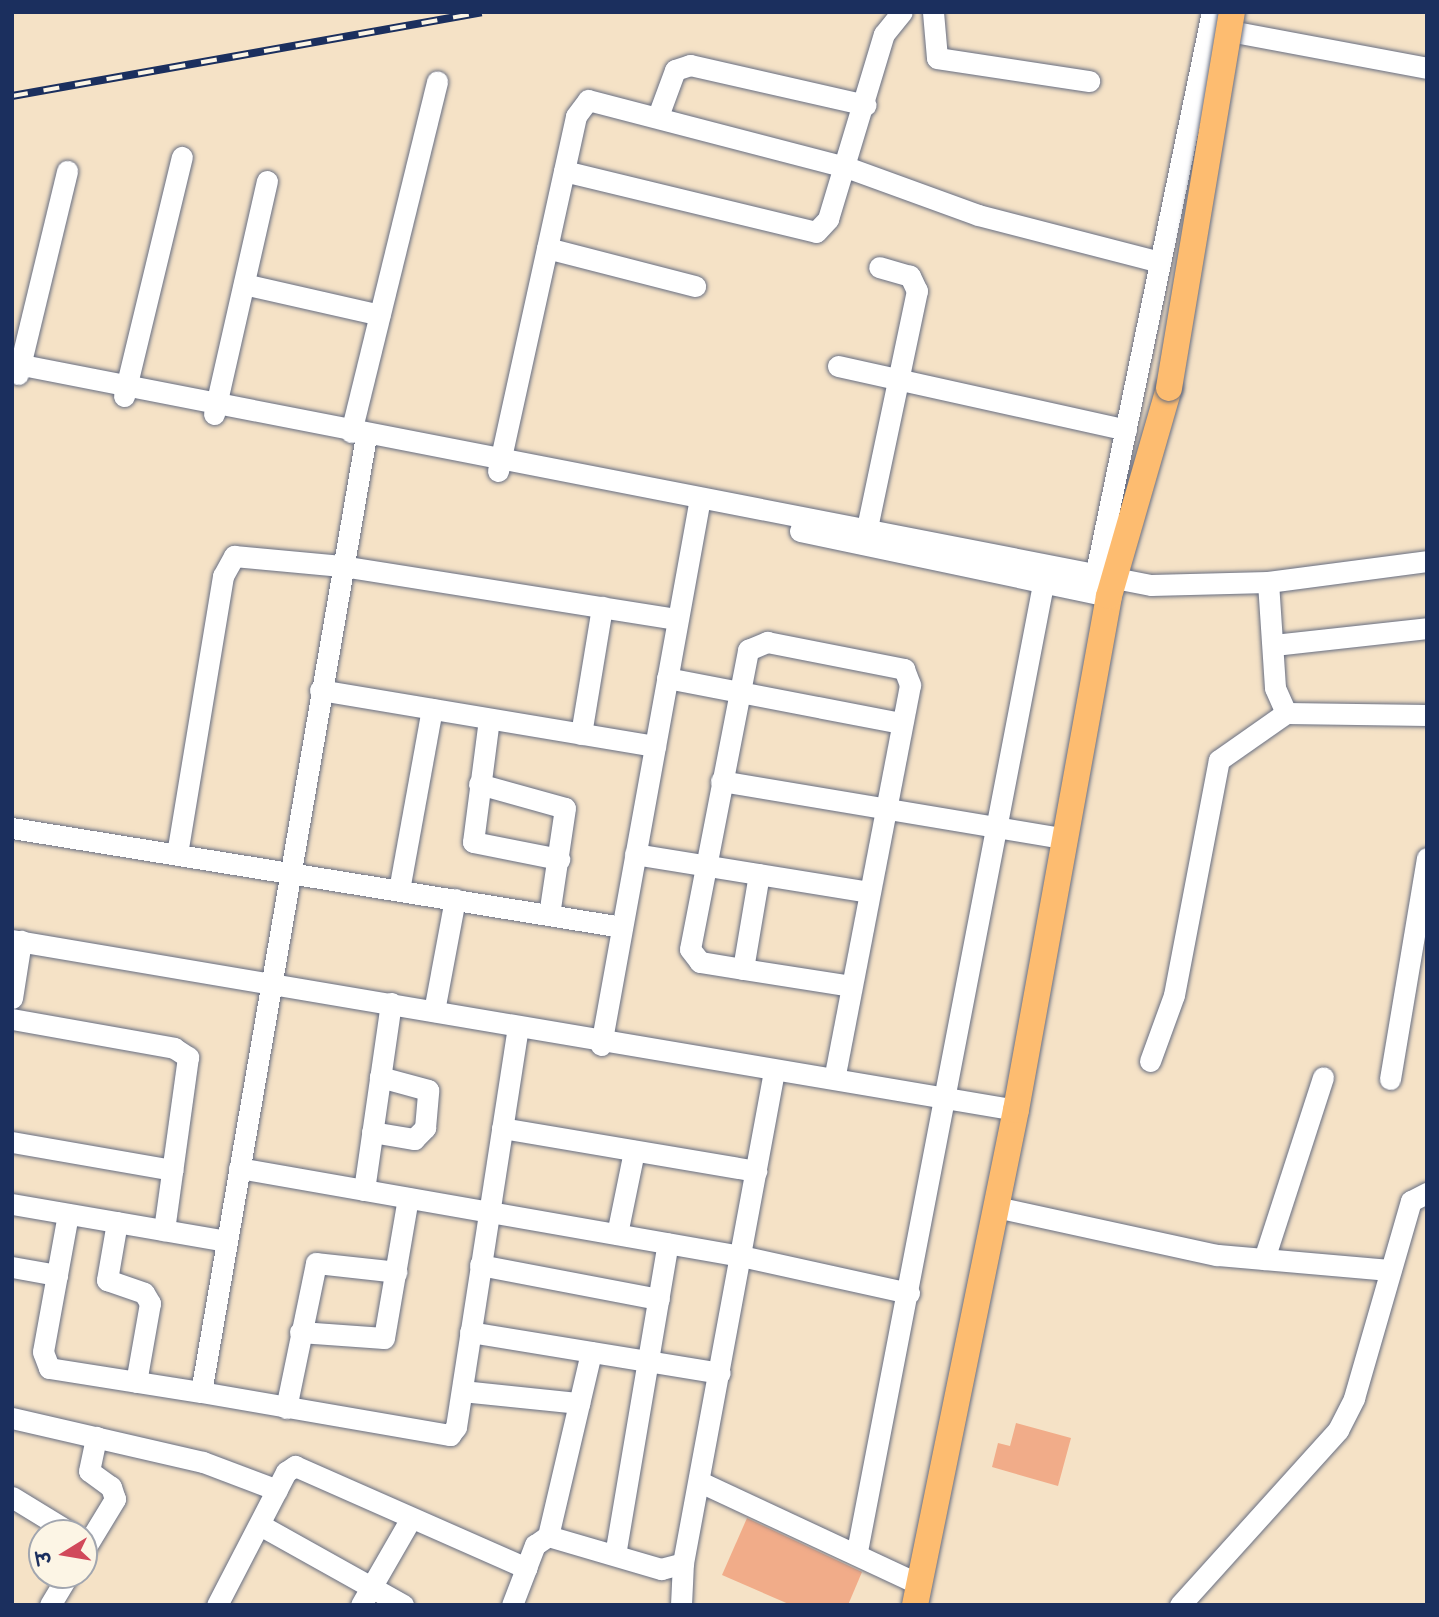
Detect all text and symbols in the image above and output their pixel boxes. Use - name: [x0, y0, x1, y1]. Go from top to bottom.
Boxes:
- north arrow: [28, 1519, 98, 1589]
- text: उ: [31, 1549, 57, 1566]

